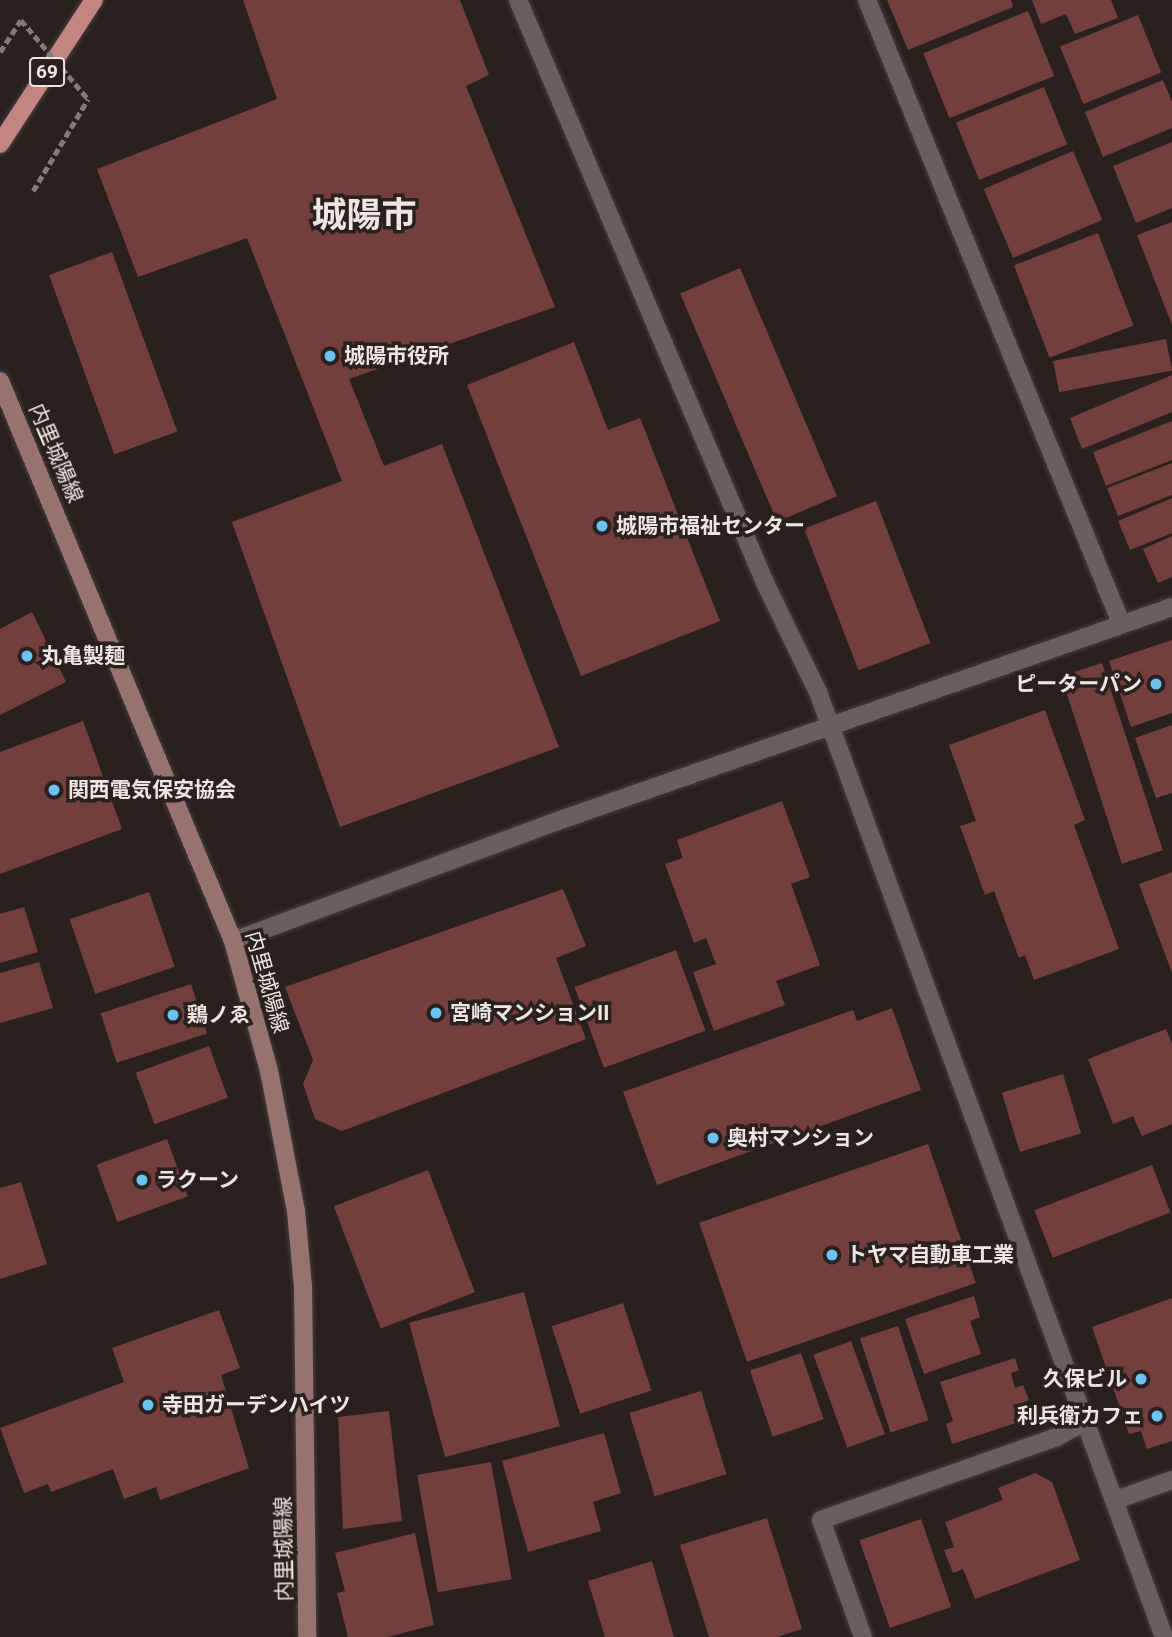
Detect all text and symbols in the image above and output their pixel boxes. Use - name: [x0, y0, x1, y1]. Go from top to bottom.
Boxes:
- road number: 69: [28, 57, 66, 88]
- district label: 城陽市: [312, 195, 416, 237]
- place label: 城陽市役所: [344, 343, 449, 369]
- marker: 城陽市役所: [322, 348, 338, 364]
- street label: 内里城陽線: [24, 400, 88, 506]
- place label: 城陽市福祉センター: [616, 513, 805, 539]
- marker: 城陽市福祉センター: [594, 518, 610, 534]
- place label: 丸亀製麺: [41, 643, 125, 669]
- marker: 丸亀製麺: [19, 648, 35, 664]
- place label: ピーターパン: [1016, 671, 1142, 697]
- marker: ピーターパン: [1148, 676, 1164, 692]
- place label: 関西電気保安協会: [68, 777, 236, 803]
- marker: 関西電気保安協会: [46, 782, 62, 798]
- street label: 内里城陽線: [240, 928, 294, 1036]
- place label: 宮崎マンションII: [450, 1000, 609, 1026]
- place label: 鶏ノゑ: [187, 1002, 250, 1028]
- marker: 宮崎マンションII: [428, 1005, 444, 1021]
- marker: 鶏ノゑ: [165, 1007, 181, 1023]
- place label: 奥村マンション: [727, 1125, 874, 1151]
- marker: 奥村マンション: [705, 1130, 721, 1146]
- place label: ラクーン: [156, 1167, 240, 1193]
- marker: ラクーン: [134, 1172, 150, 1188]
- place label: トヤマ自動車工業: [846, 1242, 1014, 1268]
- marker: トヤマ自動車工業: [824, 1247, 840, 1263]
- place label: 久保ビル: [1043, 1366, 1127, 1392]
- marker: 久保ビル: [1133, 1371, 1149, 1387]
- place label: 寺田ガーデンハイツ: [162, 1392, 351, 1418]
- marker: 寺田ガーデンハイツ: [140, 1397, 156, 1413]
- place label: 利兵衛カフェ: [1017, 1403, 1143, 1429]
- marker: 利兵衛カフェ: [1149, 1408, 1165, 1424]
- street label: 内里城陽線: [270, 1496, 298, 1602]

